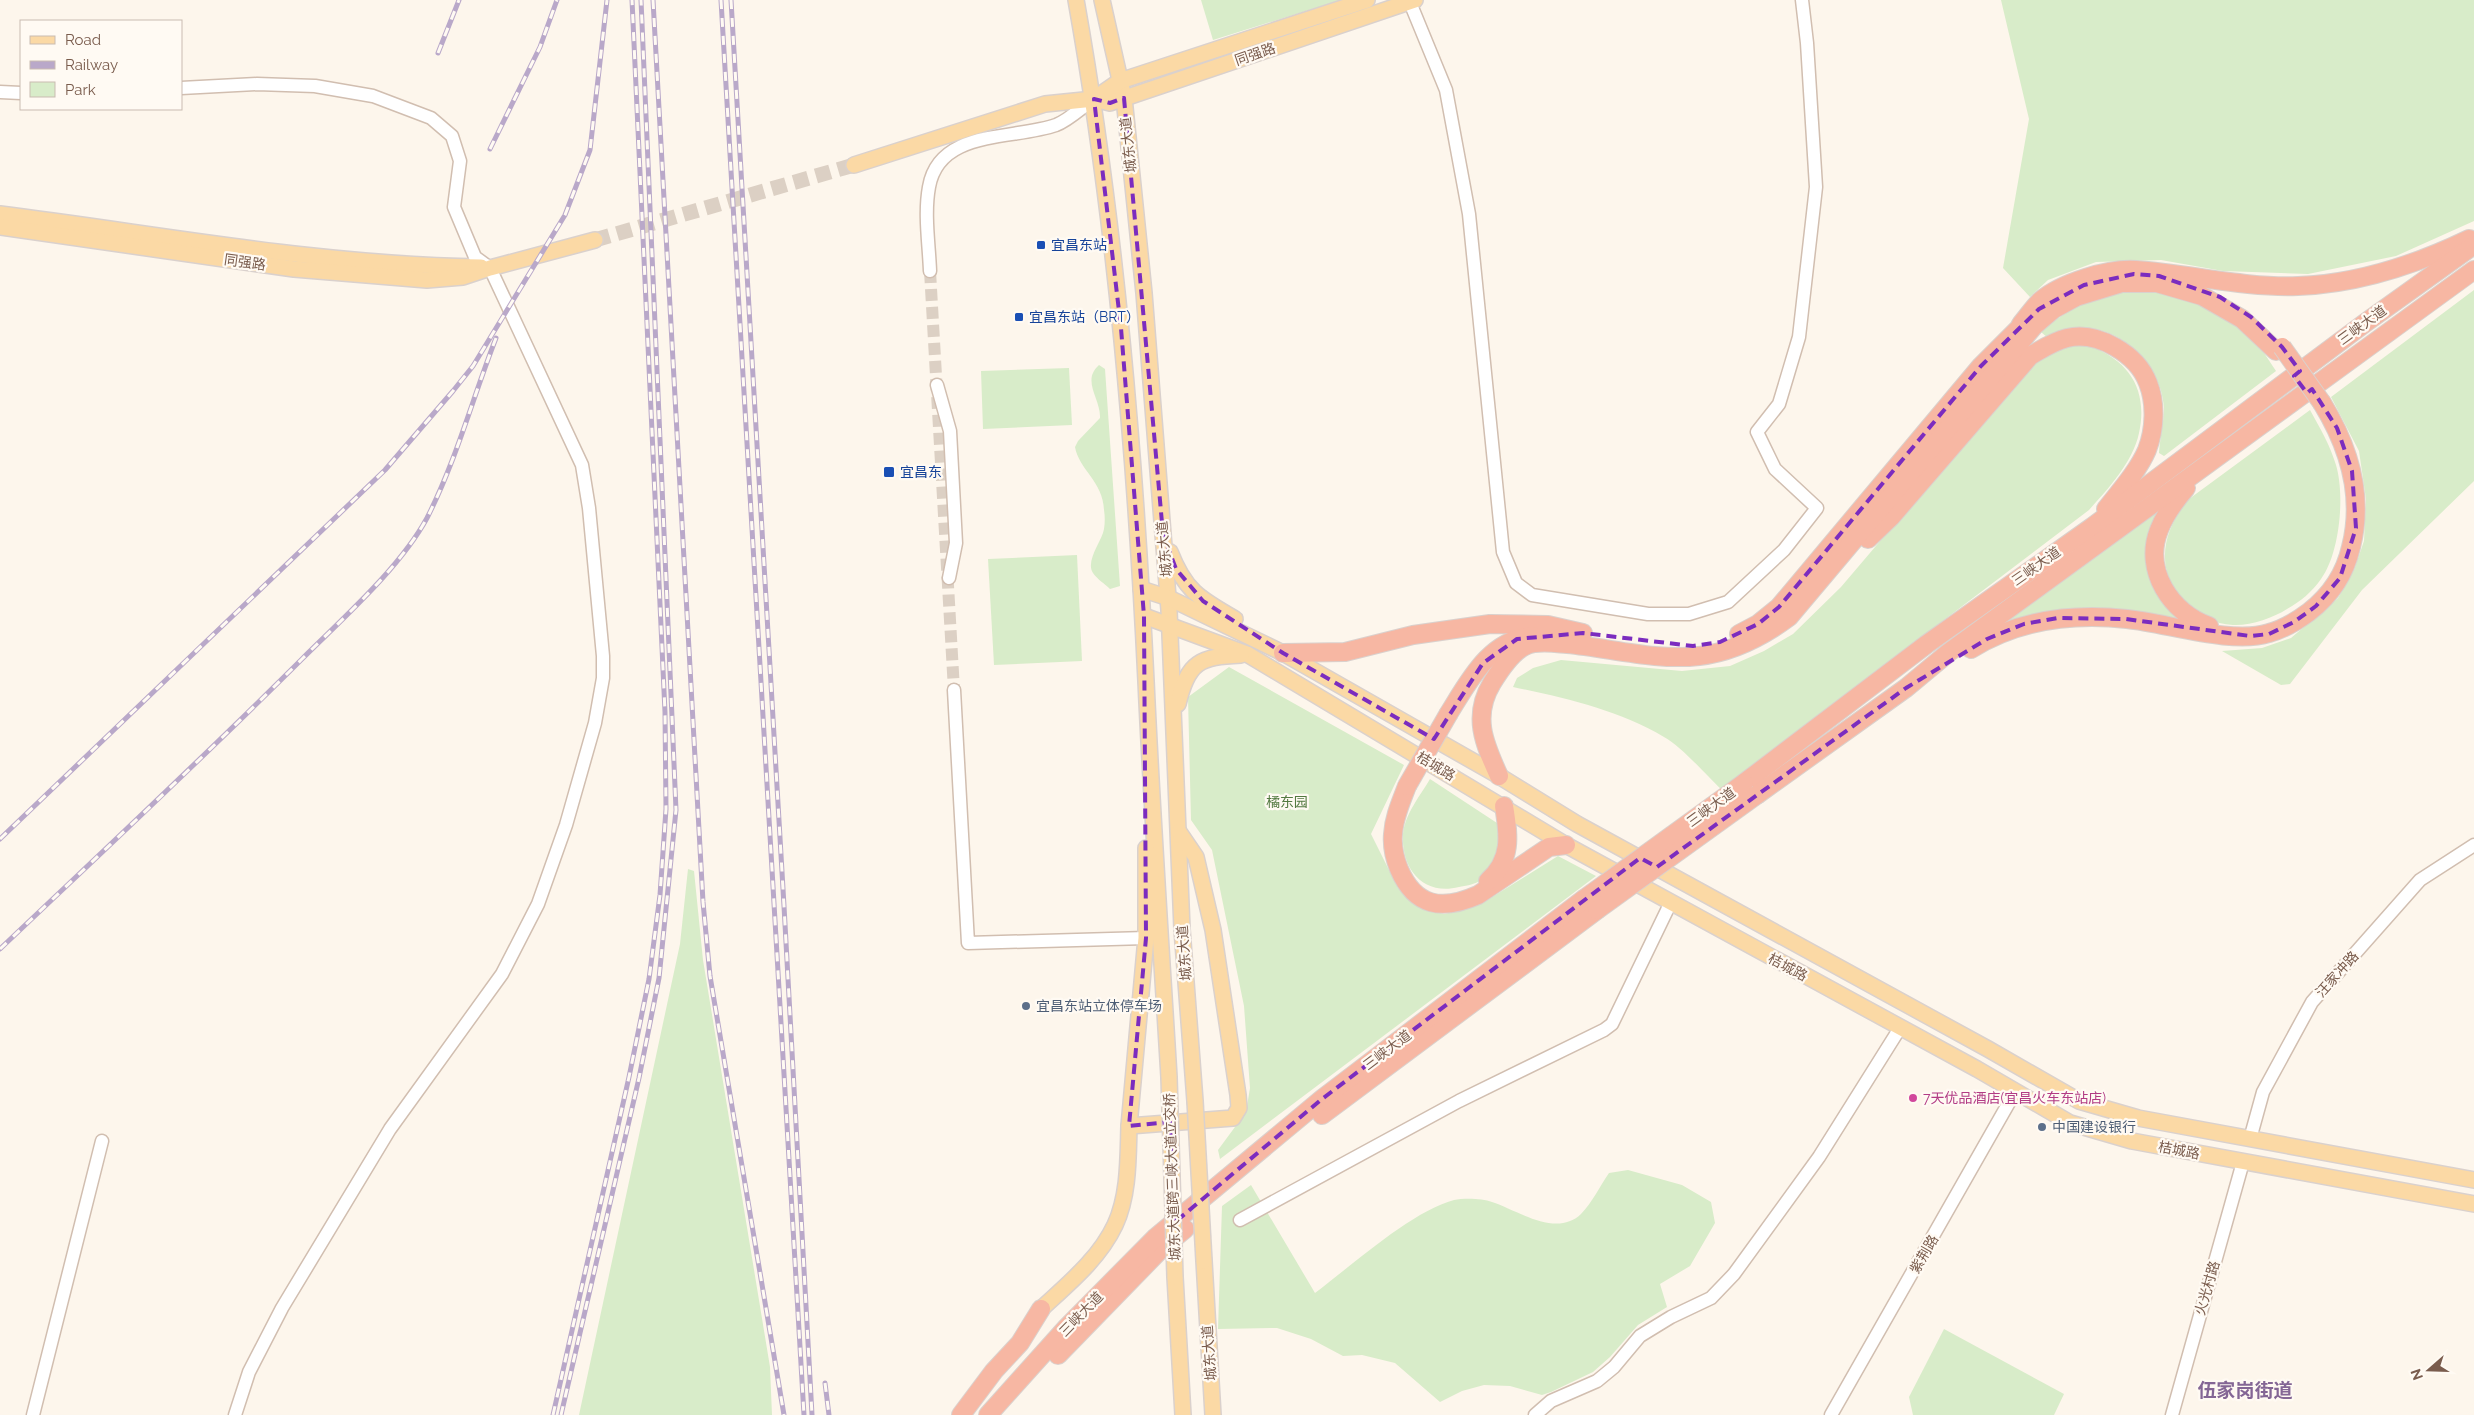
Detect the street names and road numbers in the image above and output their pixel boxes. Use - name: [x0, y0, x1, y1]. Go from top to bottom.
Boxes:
- street label: 同强路: [1233, 40, 1277, 68]
- street label: 城东大道: [1117, 116, 1139, 174]
- street label: 同强路: [223, 251, 267, 273]
- street label: 三峡大道: [2335, 302, 2389, 348]
- street label: 城东大道: [1154, 520, 1174, 578]
- street label: 三峡大道: [2008, 543, 2064, 589]
- street label: 桔城路: [1414, 748, 1458, 784]
- street label: 三峡大道: [1684, 784, 1738, 830]
- street label: 城东大道: [1174, 925, 1194, 981]
- street label: 汪家冲路: [2312, 948, 2362, 1000]
- street label: 桔城路: [1766, 950, 1810, 984]
- street label: 三峡大道: [1360, 1027, 1414, 1073]
- street label: 城东大道跨三峡大道立交桥: [1161, 1093, 1183, 1261]
- street label: 桔城路: [2157, 1138, 2201, 1162]
- street label: 紫荆路: [1907, 1232, 1941, 1276]
- street label: 火光村路: [2192, 1259, 2222, 1317]
- street label: 三峡大道: [1056, 1288, 1106, 1340]
- street label: 城东大道: [1199, 1325, 1219, 1381]

